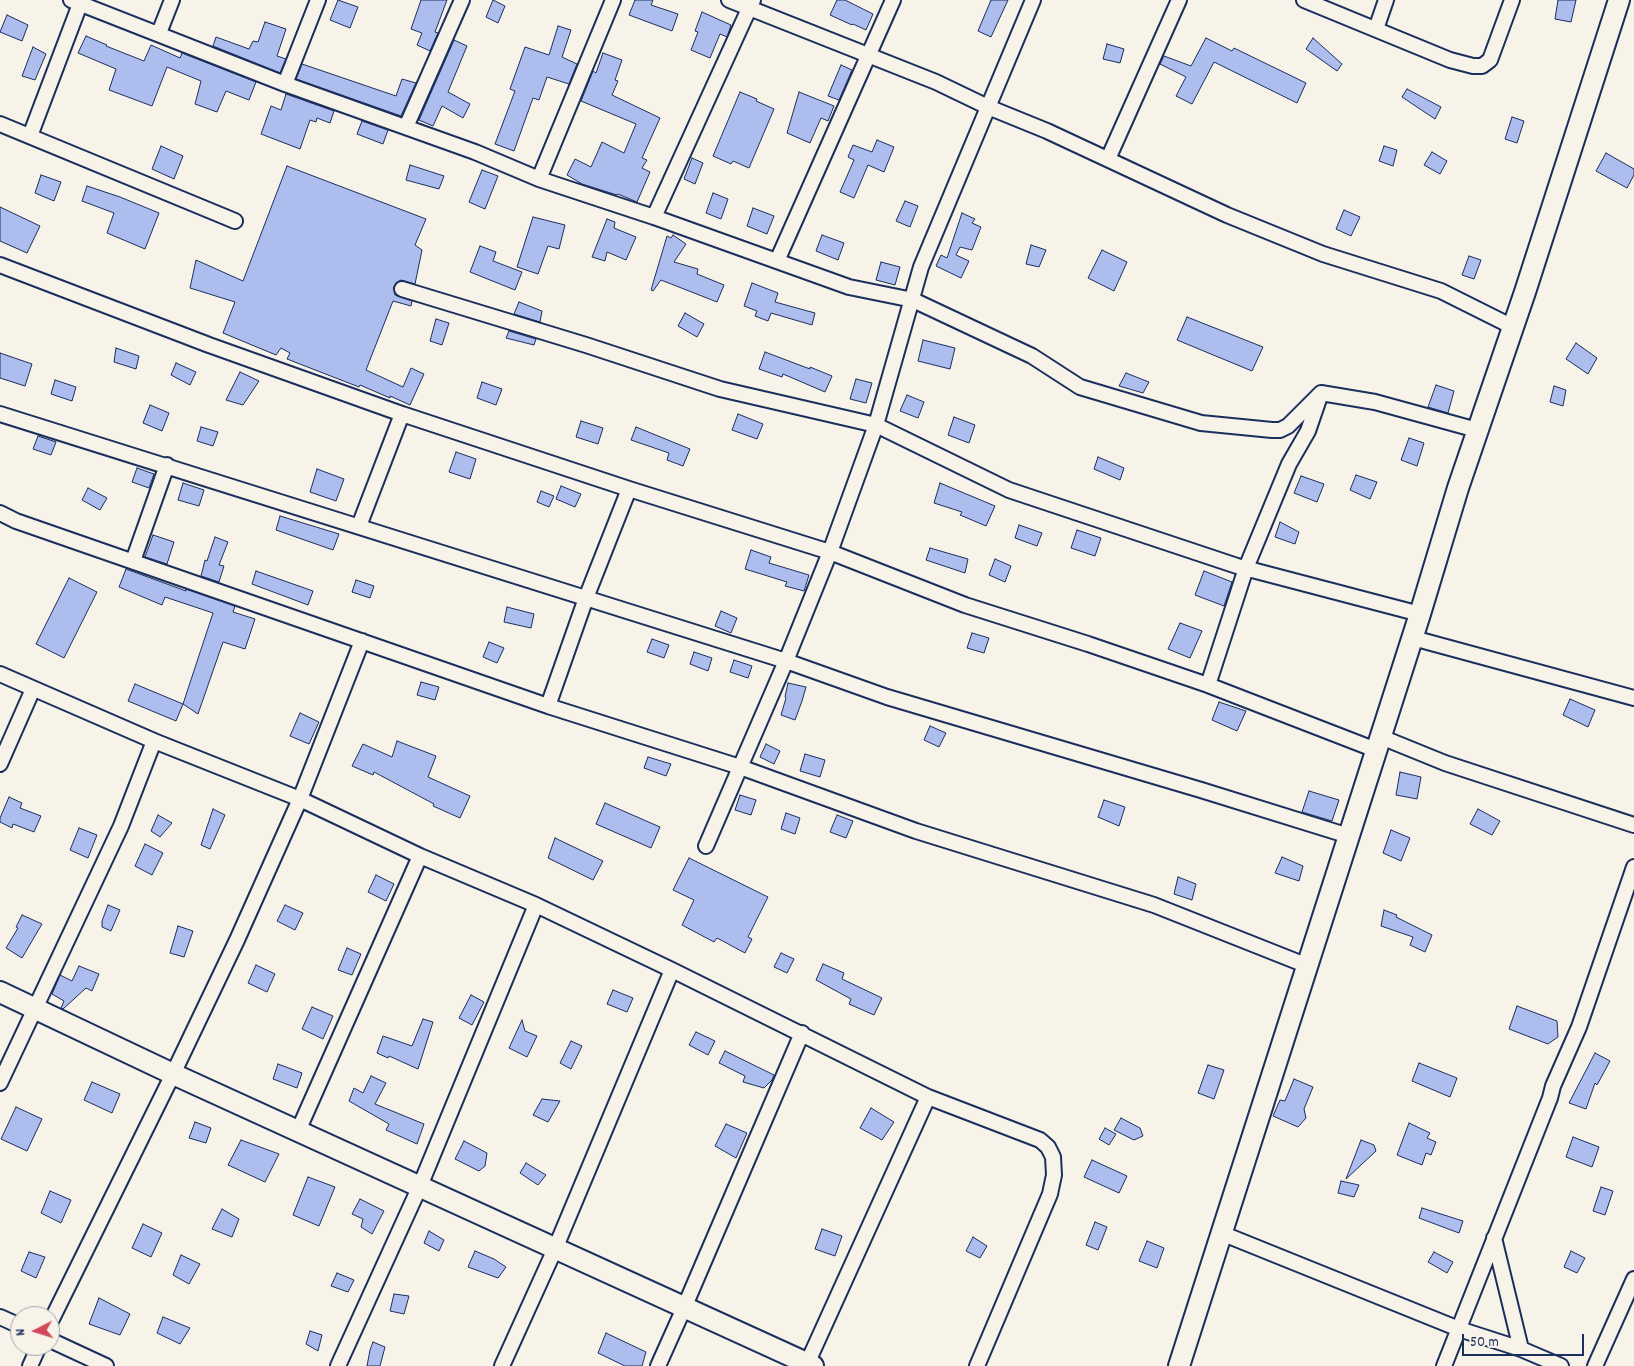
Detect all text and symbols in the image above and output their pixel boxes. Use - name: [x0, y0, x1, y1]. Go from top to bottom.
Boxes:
- north arrow: [10, 1306, 60, 1356]
- scale bar: [1464, 1324, 1586, 1356]
- text: N: [11, 1328, 31, 1337]
- text: 50 m: [1470, 1332, 1499, 1354]

